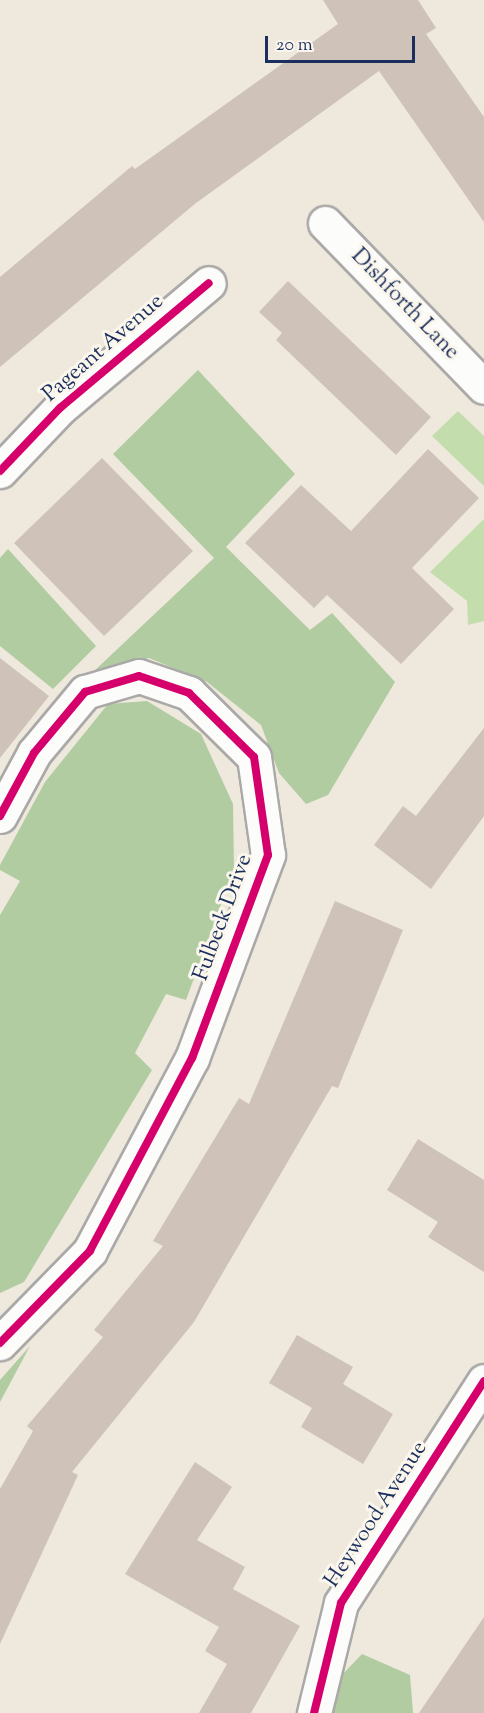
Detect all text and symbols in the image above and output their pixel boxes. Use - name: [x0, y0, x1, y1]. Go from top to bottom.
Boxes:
- scale bar: [268, 24, 418, 62]
- text: 20 m: [276, 33, 313, 59]
- street label: Dishforth Lane: [344, 244, 464, 366]
- street label: Pageant Avenue: [38, 289, 170, 409]
- street label: Fulbeck Drive: [189, 851, 259, 985]
- street label: Heywood Avenue: [320, 1437, 434, 1593]

